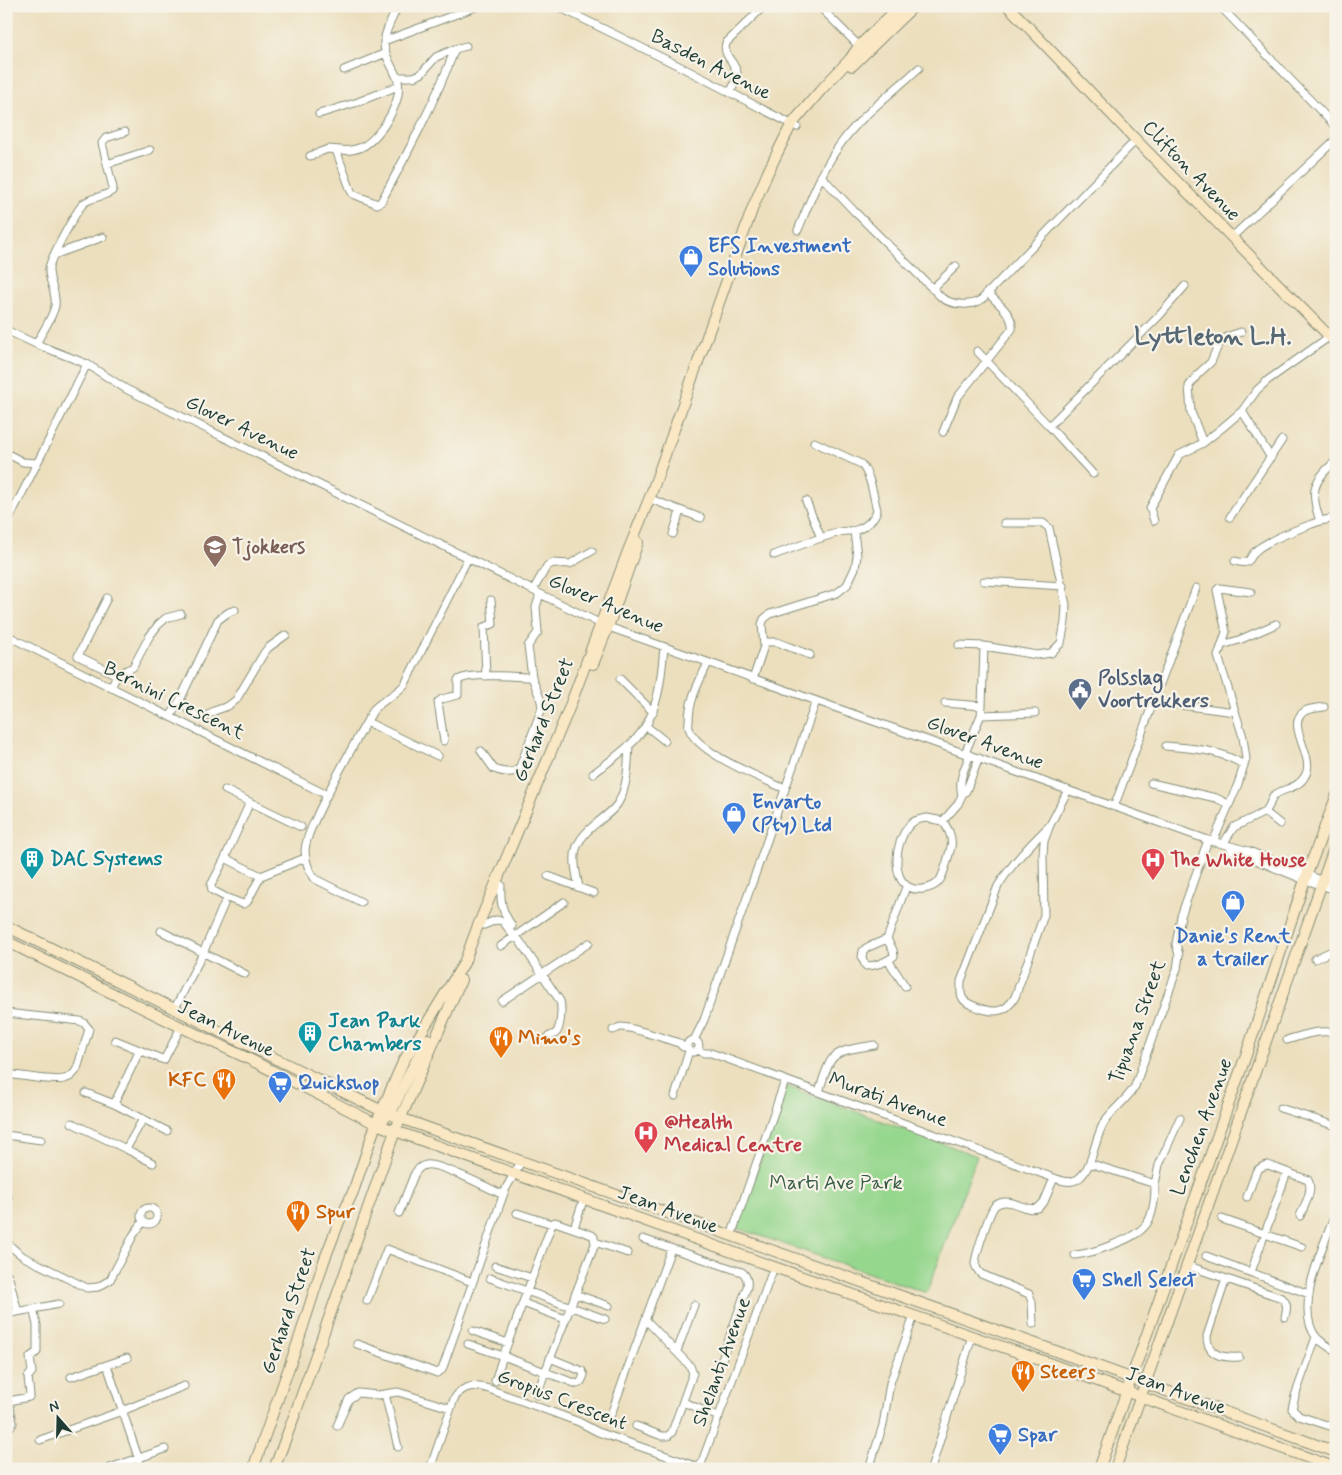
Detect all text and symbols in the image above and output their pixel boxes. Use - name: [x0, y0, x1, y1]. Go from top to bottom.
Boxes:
- street label: Basden Avenue: [646, 23, 776, 107]
- street label: Clifton Avenue: [1136, 114, 1246, 228]
- place label: EFS Investment Solutions: [708, 233, 852, 283]
- shop icon: EFS Investment Solutions: [678, 244, 704, 278]
- district label: Lyttleton L.H.: [1134, 321, 1292, 354]
- street label: Glover Avenue: [181, 389, 303, 467]
- school or university icon: Tjokkers: [202, 534, 228, 568]
- place label: Tjokkers: [232, 534, 305, 561]
- street label: Glover Avenue: [544, 568, 668, 640]
- street label: Gerhard Street: [507, 654, 581, 786]
- street label: Bernini Crescent: [99, 655, 249, 747]
- place label: Polsslag Voortrekkers: [1098, 665, 1209, 715]
- public building icon: Polsslag Voortrekkers: [1067, 677, 1093, 711]
- street label: Glover Avenue: [923, 709, 1047, 777]
- place label: Envarto (Pty) Ltd: [752, 789, 832, 839]
- shop icon: Envarto (Pty) Ltd: [721, 801, 747, 835]
- building icon: DAC Systems: [19, 846, 45, 880]
- place label: DAC Systems: [50, 846, 163, 873]
- hospital icon: The White House: [1140, 847, 1166, 881]
- place label: The White House: [1170, 847, 1307, 874]
- shop icon: Danie's Rent a trailer: [1220, 889, 1246, 923]
- place label: Danie's Rent a trailer: [1175, 923, 1292, 973]
- street label: Tipuana Street: [1103, 956, 1173, 1088]
- street label: Jean Avenue: [173, 994, 279, 1064]
- place label: Jean Park Chambers: [328, 1008, 421, 1058]
- building icon: Jean Park Chambers: [297, 1020, 323, 1054]
- restaurant icon: Mimo's: [488, 1025, 514, 1059]
- place label: Mimo's: [518, 1025, 581, 1052]
- street label: Lenchen Avenue: [1165, 1055, 1239, 1199]
- street label: Murati Avenue: [825, 1066, 951, 1134]
- place label: KFC: [168, 1067, 206, 1094]
- restaurant icon: KFC: [211, 1067, 237, 1101]
- supermarket icon: Quickshop: [267, 1070, 293, 1104]
- place label: Quickshop: [298, 1070, 380, 1097]
- place label: @Health Medical Centre: [664, 1109, 802, 1159]
- hospital icon: @Health Medical Centre: [633, 1120, 659, 1154]
- park label: Marti Ave Park: [769, 1170, 903, 1197]
- street label: Jean Avenue: [614, 1179, 722, 1241]
- restaurant icon: Spur: [285, 1199, 311, 1233]
- place label: Spur: [316, 1199, 355, 1226]
- street label: Gerhard Street: [255, 1244, 323, 1378]
- supermarket icon: Shell Select: [1071, 1267, 1097, 1301]
- place label: Shell Select: [1102, 1267, 1196, 1294]
- street label: Shelanti Avenue: [686, 1293, 758, 1431]
- restaurant icon: Steers: [1010, 1359, 1036, 1393]
- place label: Steers: [1040, 1359, 1096, 1386]
- street label: Jean Avenue: [1122, 1360, 1230, 1422]
- street label: Gropius Crescent: [493, 1363, 631, 1437]
- north arrow: [32, 1392, 82, 1442]
- text: N: [46, 1397, 61, 1417]
- supermarket icon: Spar: [987, 1422, 1013, 1456]
- place label: Spar: [1018, 1422, 1058, 1449]

